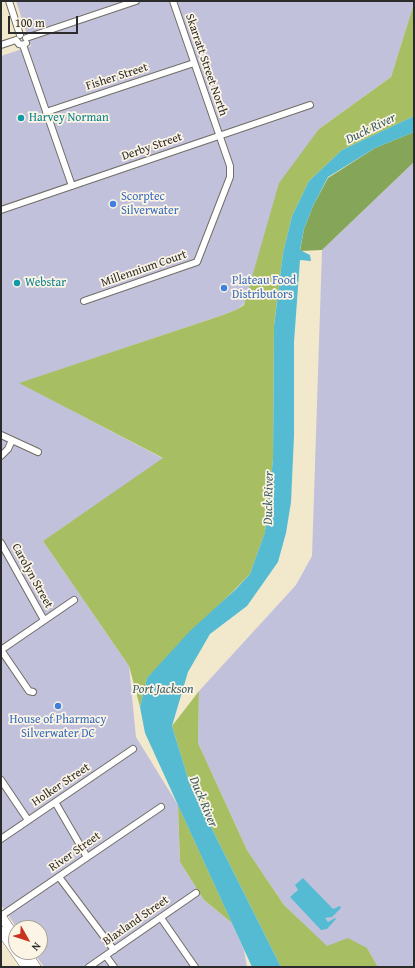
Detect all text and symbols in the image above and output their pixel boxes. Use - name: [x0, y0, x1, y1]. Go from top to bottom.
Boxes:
- scale bar: [10, 8, 80, 34]
- street label: Skarratt Street North: [182, 12, 230, 118]
- text: 100 m: [15, 14, 45, 31]
- street label: Fisher Street: [84, 60, 150, 94]
- water label: Duck River: [343, 110, 399, 148]
- place label: Harvey Norman: [29, 111, 109, 125]
- marker: Harvey Norman: [16, 113, 26, 123]
- street label: Derby Street: [120, 130, 184, 164]
- place label: Scorptec Silverwater: [121, 190, 179, 218]
- marker: Scorptec Silverwater: [108, 199, 118, 209]
- street label: Millennium Court: [99, 248, 189, 290]
- place label: Plateau Food Distributors: [232, 274, 296, 302]
- place label: Webstar: [25, 276, 66, 290]
- marker: Webstar: [12, 278, 22, 288]
- marker: Plateau Food Distributors: [219, 283, 229, 293]
- water label: Duck River: [261, 471, 277, 525]
- street label: Carolyn Street: [8, 541, 56, 611]
- water label: Port Jackson: [132, 682, 194, 698]
- marker: House of Pharmacy Silverwater DC: [53, 701, 63, 711]
- place label: House of Pharmacy Silverwater DC: [10, 713, 106, 741]
- street label: Holker Street: [29, 760, 93, 810]
- water label: Duck River: [185, 774, 221, 830]
- street label: River Street: [46, 829, 104, 875]
- street label: Blaxland Street: [100, 893, 172, 949]
- north arrow: [8, 920, 48, 960]
- text: N: [28, 939, 45, 955]

